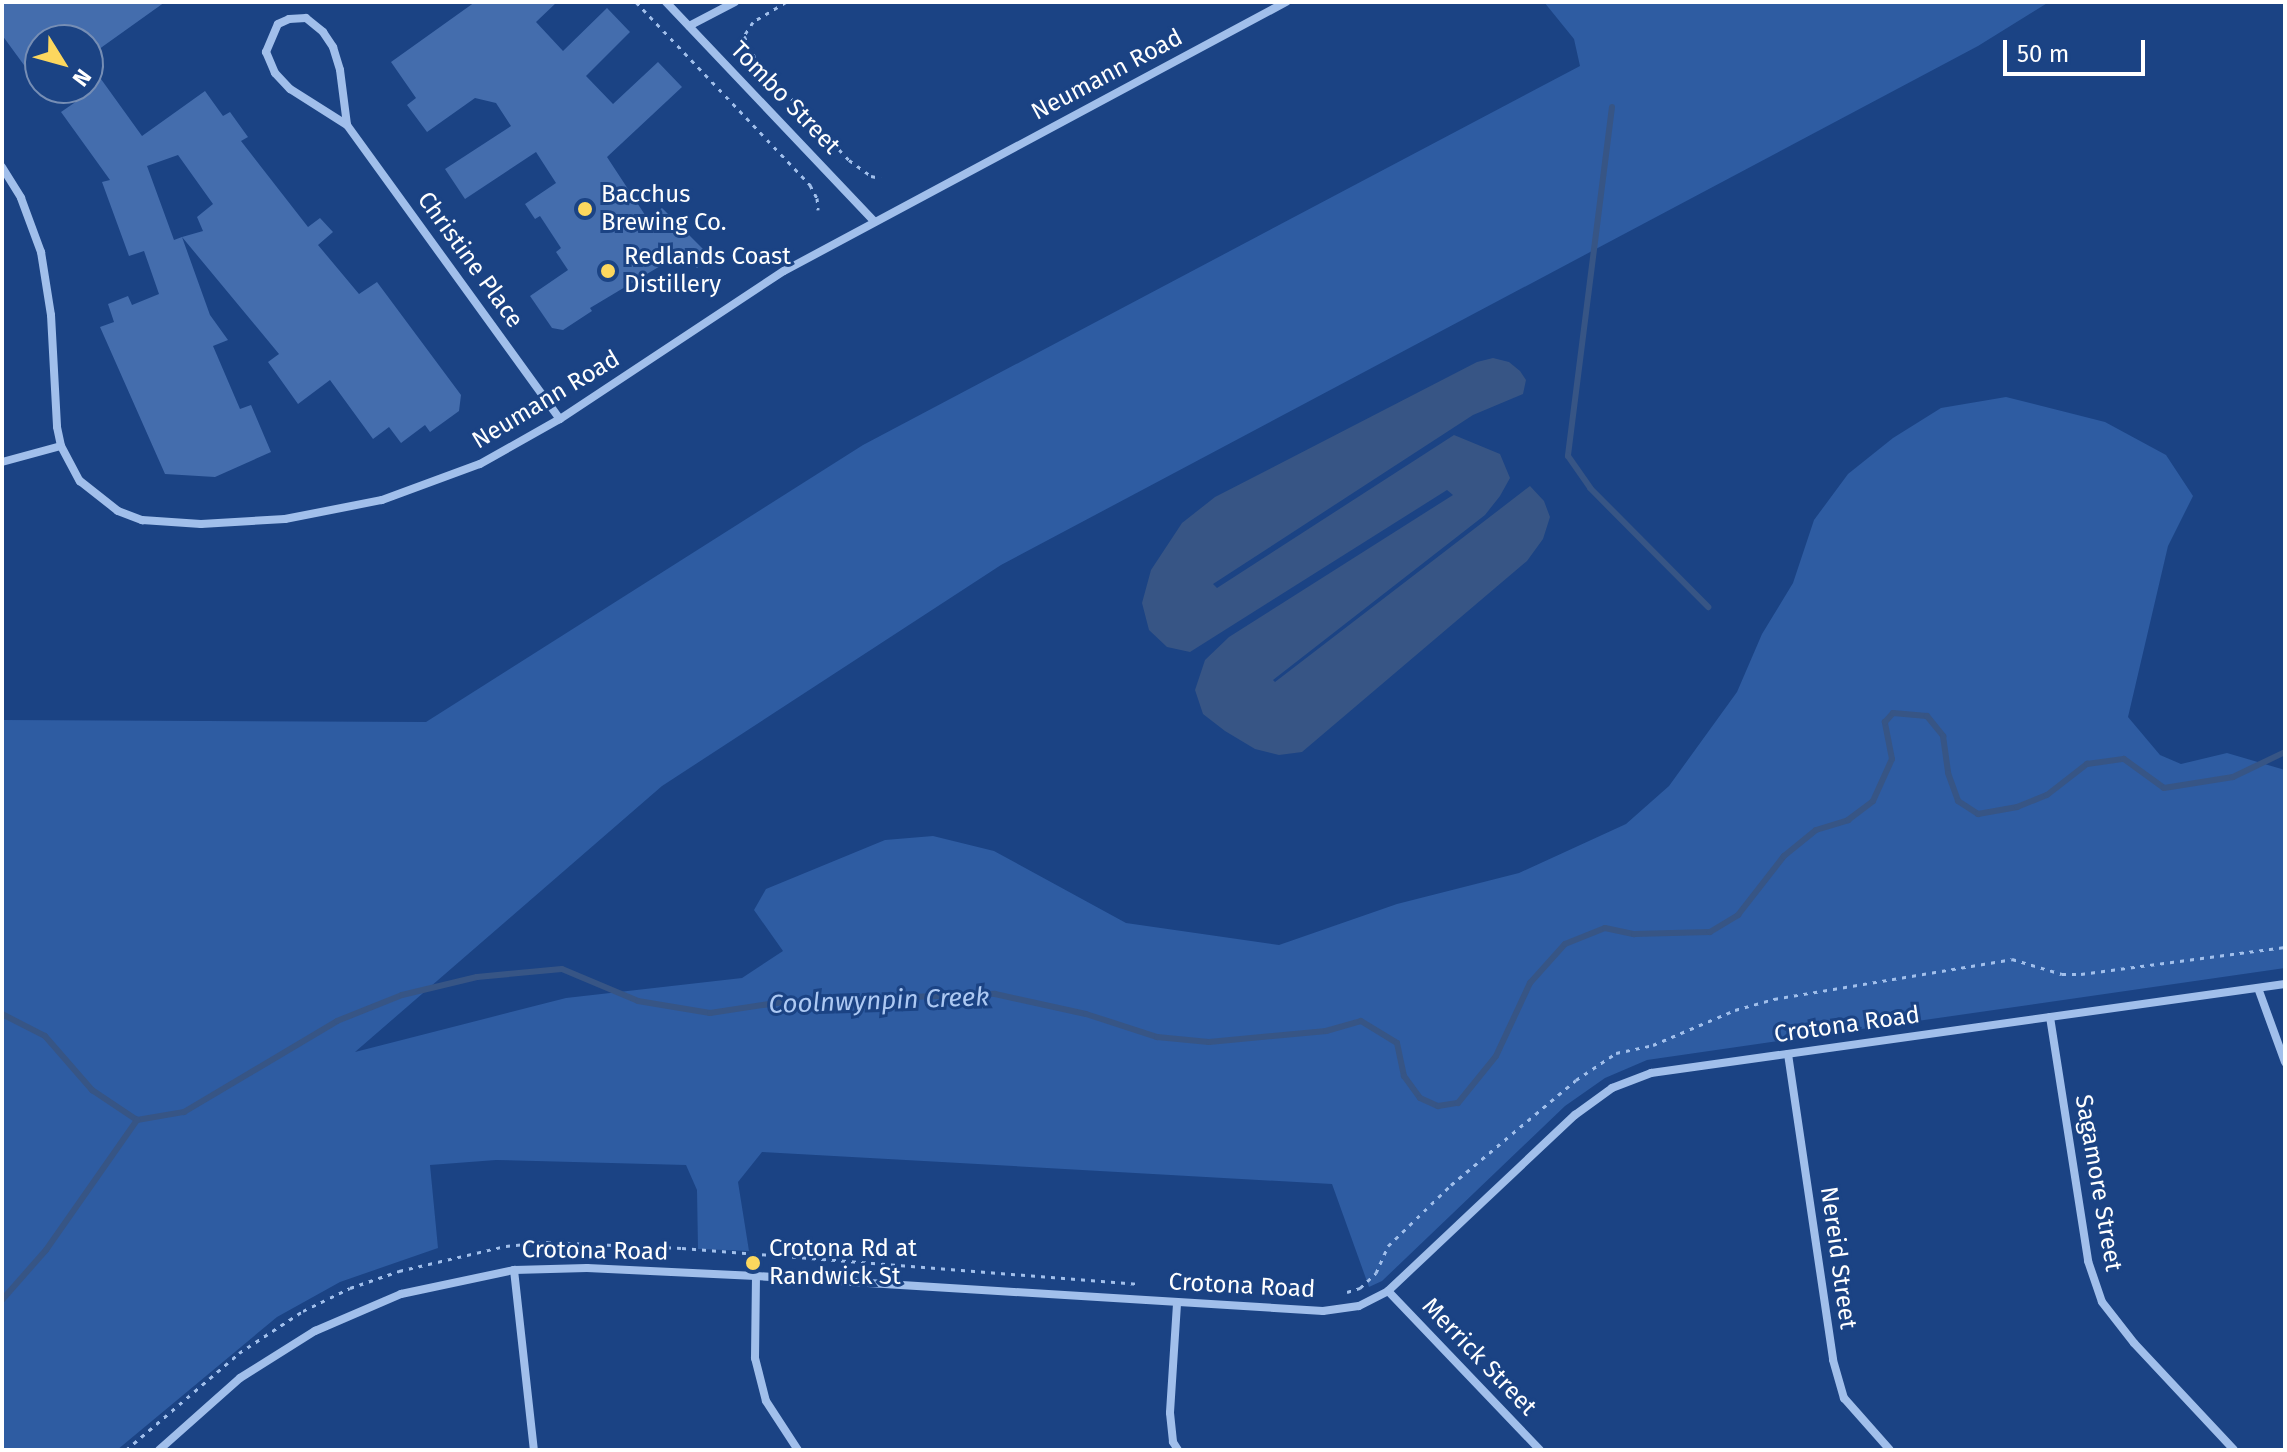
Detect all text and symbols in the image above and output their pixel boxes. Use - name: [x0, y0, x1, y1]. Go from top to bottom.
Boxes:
- street label: Neumann Road: [1027, 23, 1187, 127]
- north arrow: [24, 24, 104, 104]
- scale bar: [2007, 24, 2149, 74]
- street label: Tombo Street: [724, 36, 846, 160]
- text: 50 m: [2017, 40, 2069, 68]
- text: N: [67, 64, 97, 91]
- place label: Bacchus Brewing Co.: [601, 181, 727, 237]
- street label: Christine Place: [411, 186, 529, 334]
- marker: Bacchus Brewing Co.: [576, 200, 594, 218]
- place label: Redlands Coast Distillery: [624, 243, 791, 299]
- marker: Redlands Coast Distillery: [599, 262, 617, 280]
- street label: Neumann Road: [467, 345, 625, 455]
- water label: Coolnwynpin Creek: [768, 982, 990, 1020]
- street label: Crotona Road: [1772, 1001, 1922, 1049]
- street label: Sagamore Street: [2068, 1093, 2128, 1273]
- street label: Nereid Street: [1814, 1185, 1862, 1331]
- street label: Crotona Road: [521, 1235, 669, 1267]
- place label: Crotona Rd at Randwick St: [769, 1235, 917, 1291]
- marker: Crotona Rd at Randwick St: [744, 1254, 762, 1272]
- street label: Crotona Road: [1168, 1268, 1316, 1304]
- street label: Merrick Street: [1416, 1292, 1542, 1422]

